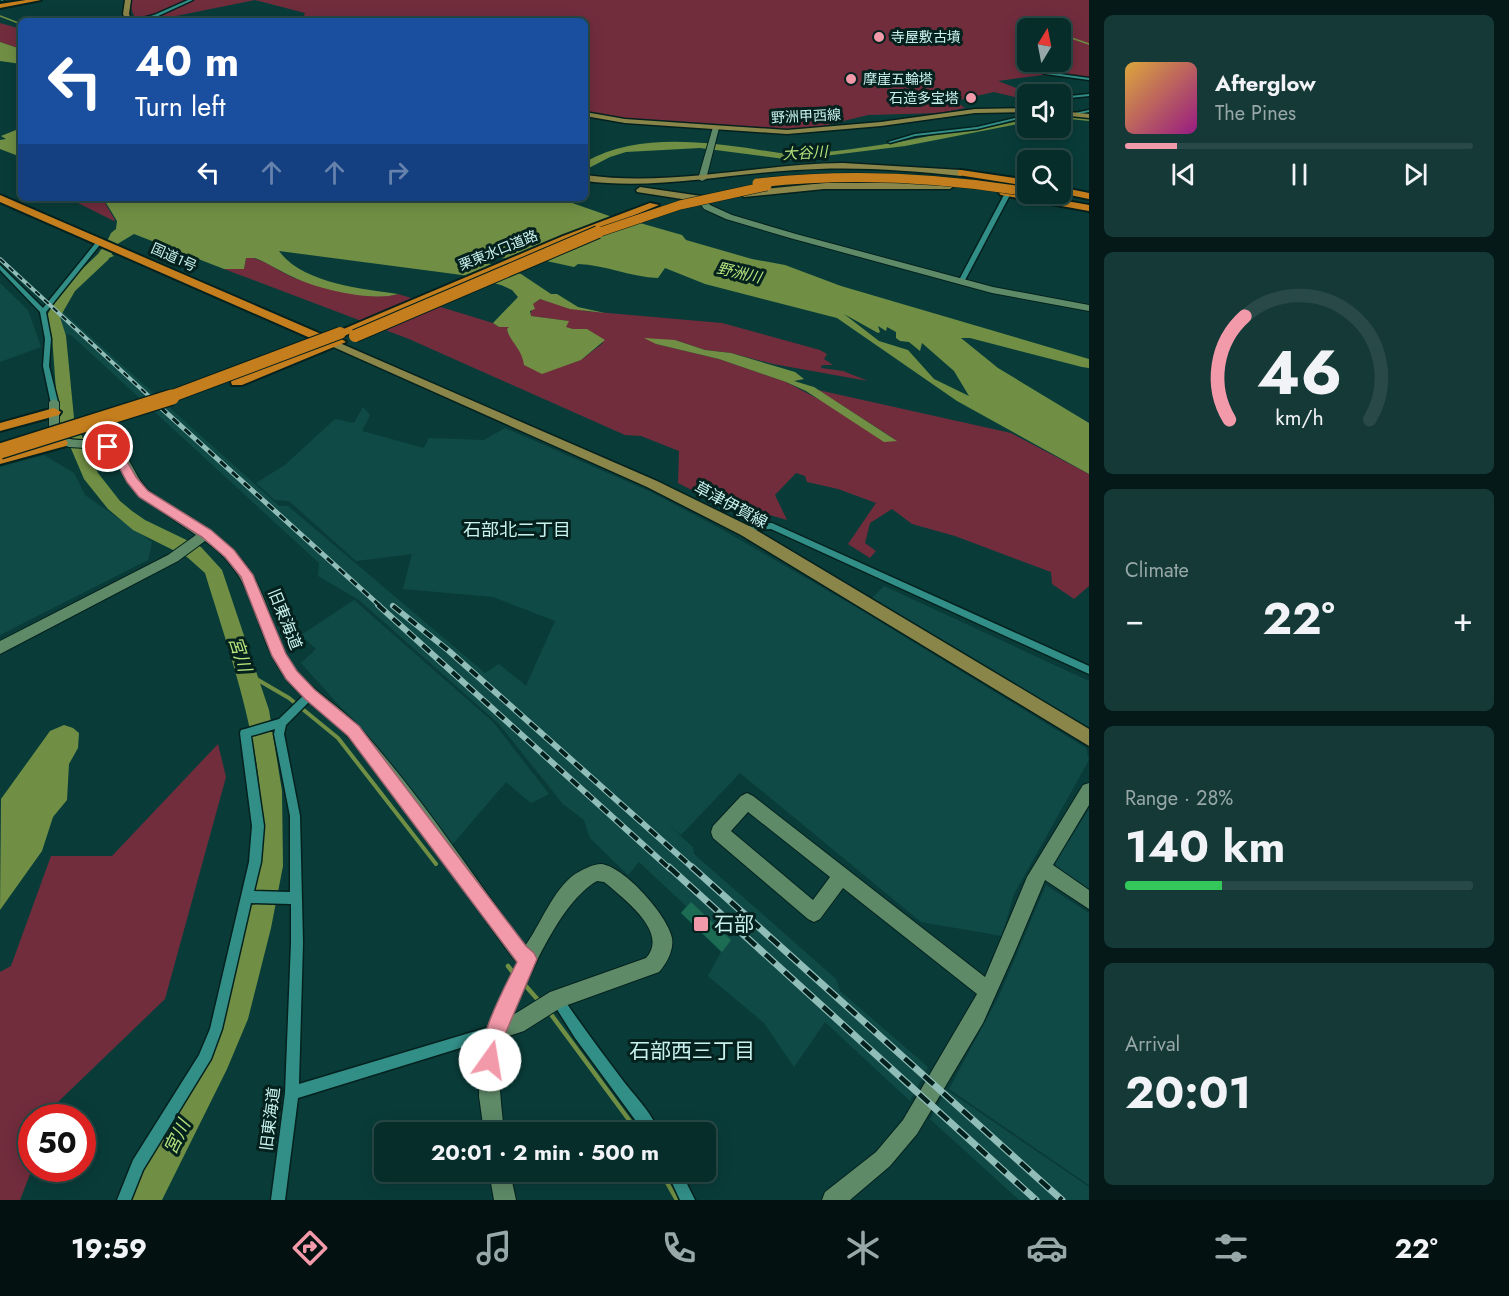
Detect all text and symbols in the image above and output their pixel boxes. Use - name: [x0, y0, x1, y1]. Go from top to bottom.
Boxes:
- north arrow: [1017, 18, 1071, 72]
- map controls: [1017, 18, 1071, 204]
- place label: 寺屋敷古墳: [891, 27, 961, 47]
- marker: 寺屋敷古墳: [872, 30, 886, 44]
- text: 40 m: [135, 31, 239, 92]
- icon: left: [36, 42, 114, 120]
- text: Afterglow: [1215, 67, 1316, 99]
- place label: 摩崖五輪塔: [863, 69, 933, 89]
- marker: 摩崖五輪塔: [844, 72, 858, 86]
- button: sound: [1017, 84, 1071, 138]
- text: Turn left: [135, 87, 225, 126]
- place label: 石造多宝塔: [889, 88, 959, 108]
- marker: 石造多宝塔: [964, 91, 978, 105]
- text: The Pines: [1215, 99, 1296, 128]
- street label: 野洲甲西線: [771, 104, 841, 128]
- water label: 大谷川: [782, 141, 830, 165]
- button: search: [1017, 150, 1071, 204]
- icon: left: [192, 156, 225, 189]
- icon: ahead: [255, 156, 288, 189]
- icon: ahead: [318, 156, 351, 189]
- icon: right: [381, 156, 414, 189]
- icon: previous: [1167, 158, 1200, 191]
- icon: pause: [1283, 158, 1316, 191]
- icon: next: [1399, 158, 1432, 191]
- street label: 栗東水口道路: [455, 225, 541, 275]
- street label: 国道1号: [148, 238, 200, 276]
- water label: 野洲川: [715, 257, 765, 289]
- text: 46: [1256, 327, 1342, 417]
- text: km/h: [1275, 402, 1323, 433]
- pin: [82, 421, 133, 472]
- icon: arrive: [91, 430, 124, 463]
- street label: 草津伊賀線: [690, 476, 772, 534]
- district label: 石部北二丁目: [463, 517, 571, 543]
- text: Climate: [1125, 556, 1189, 585]
- street label: 旧東海道: [262, 585, 308, 653]
- text: 22°: [1262, 586, 1335, 651]
- text: −: [1125, 596, 1144, 643]
- text: +: [1453, 596, 1473, 643]
- water label: 宮川: [222, 633, 259, 677]
- text: Range · 28%: [1125, 784, 1233, 813]
- text: 140 km: [1125, 814, 1285, 879]
- place label: 石部: [714, 910, 754, 939]
- marker: 石部: [692, 915, 710, 933]
- position arrow: [458, 1028, 522, 1092]
- text: Arrival: [1125, 1030, 1180, 1059]
- district label: 石部西三丁目: [629, 1036, 755, 1066]
- text: 20:01: [1125, 1060, 1252, 1125]
- street label: 旧東海道: [255, 1086, 285, 1152]
- speed limit sign: 50: [18, 1104, 96, 1182]
- water label: 宮川: [157, 1113, 197, 1159]
- text: 20:01 · 2 min · 500 m: [431, 1136, 659, 1168]
- icon: directions: [289, 1227, 331, 1269]
- icon: music: [473, 1227, 515, 1269]
- icon: phone: [658, 1227, 700, 1269]
- icon: climate: [842, 1227, 884, 1269]
- icon: car: [1026, 1227, 1068, 1269]
- icon: filters: [1210, 1227, 1252, 1269]
- text: 19:59: [71, 1229, 147, 1268]
- text: 22°: [1394, 1229, 1438, 1268]

